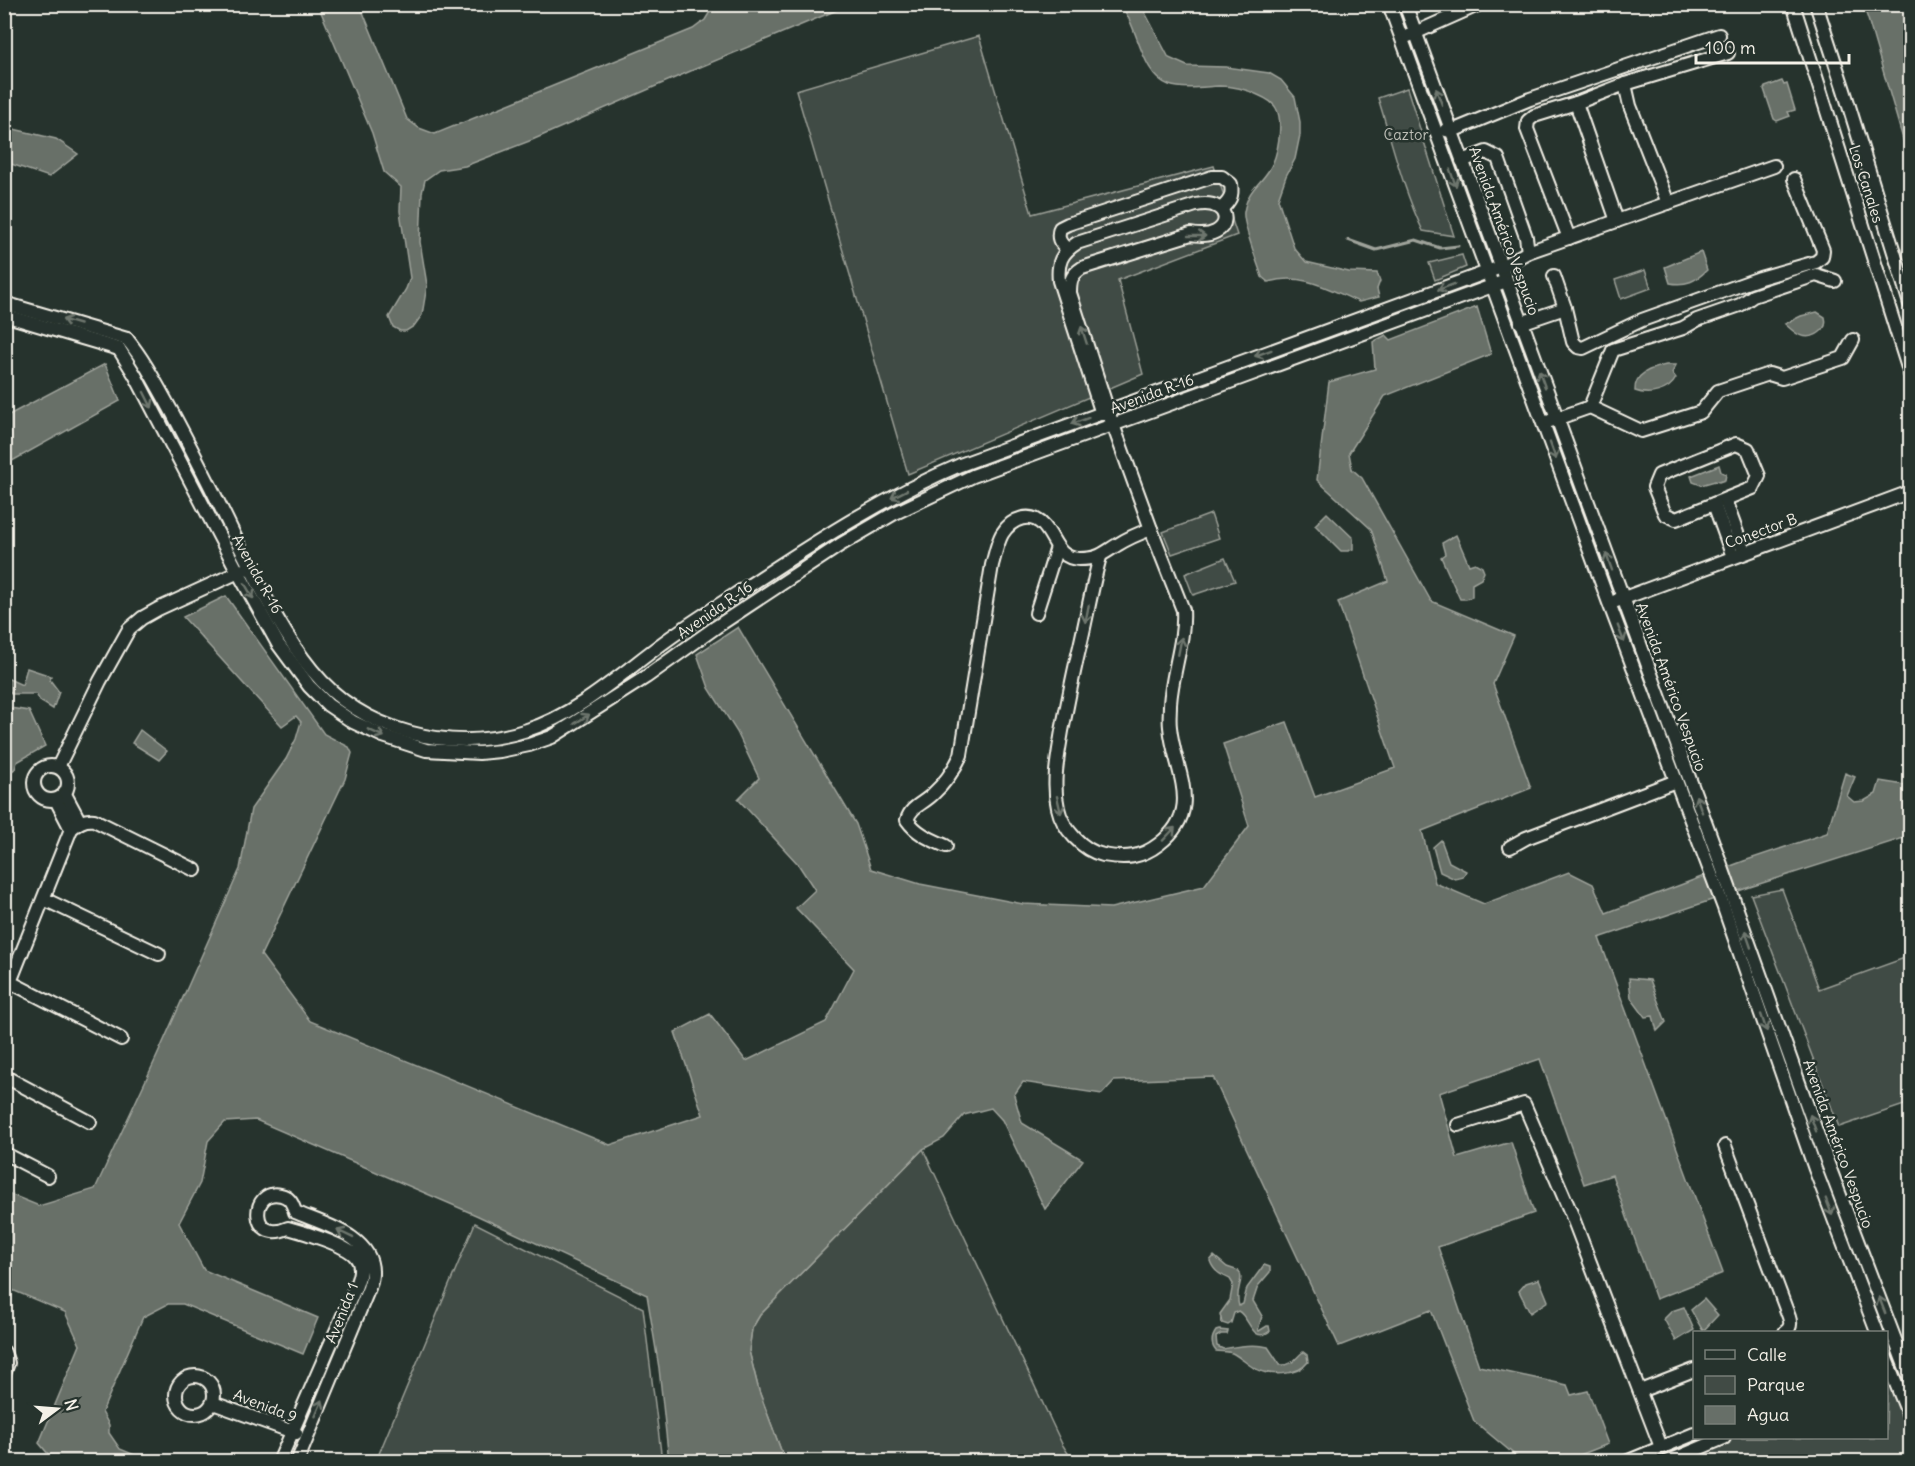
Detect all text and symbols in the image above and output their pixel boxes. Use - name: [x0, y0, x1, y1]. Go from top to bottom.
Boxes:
- scale bar: [1696, 27, 1849, 65]
- text: 100 m: [1705, 36, 1756, 59]
- one-way arrow: [1433, 89, 1444, 107]
- park label: Caztor: [1383, 125, 1429, 144]
- street label: Los Canales: [1845, 143, 1888, 225]
- street label: Avenida Américo Vespucio: [1465, 144, 1544, 318]
- one-way arrow: [1449, 168, 1460, 187]
- one-way arrow: [1187, 230, 1206, 241]
- one-way arrow: [1437, 282, 1456, 293]
- one-way arrow: [62, 316, 81, 328]
- one-way arrow: [1078, 326, 1089, 345]
- one-way arrow: [1254, 349, 1272, 360]
- street label: Avenida R-16: [1107, 370, 1196, 417]
- one-way arrow: [1535, 370, 1546, 389]
- one-way arrow: [143, 391, 155, 409]
- one-way arrow: [1071, 417, 1090, 428]
- one-way arrow: [1549, 442, 1560, 460]
- one-way arrow: [891, 488, 908, 500]
- street label: Conector B: [1722, 509, 1800, 552]
- street label: Avenida R-16: [228, 531, 287, 617]
- one-way arrow: [1603, 553, 1614, 572]
- street label: Avenida R-16: [673, 577, 756, 642]
- one-way arrow: [243, 582, 255, 599]
- street label: Avenida Américo Vespucio: [1632, 600, 1711, 774]
- one-way arrow: [1081, 604, 1092, 623]
- one-way arrow: [1616, 625, 1627, 643]
- one-way arrow: [1175, 637, 1186, 656]
- one-way arrow: [573, 713, 590, 725]
- one-way arrow: [366, 728, 384, 739]
- one-way arrow: [1053, 795, 1065, 814]
- one-way arrow: [1693, 795, 1704, 814]
- one-way arrow: [1162, 827, 1176, 842]
- one-way arrow: [1741, 930, 1752, 949]
- one-way arrow: [1759, 1013, 1770, 1032]
- street label: Avenida Américo Vespucio: [1799, 1057, 1878, 1231]
- one-way arrow: [1807, 1114, 1818, 1133]
- one-way arrow: [1824, 1197, 1835, 1216]
- one-way arrow: [337, 1228, 355, 1239]
- street label: Avenida 1: [321, 1280, 362, 1346]
- one-way arrow: [1876, 1296, 1887, 1315]
- legend: [1693, 1331, 1888, 1439]
- text: Calle: [1747, 1343, 1787, 1366]
- text: Parque: [1747, 1373, 1805, 1396]
- north arrow: [27, 1379, 87, 1439]
- street label: Avenida 9: [231, 1385, 300, 1426]
- text: N: [60, 1397, 83, 1413]
- one-way arrow: [314, 1399, 325, 1417]
- text: Agua: [1747, 1403, 1789, 1426]

